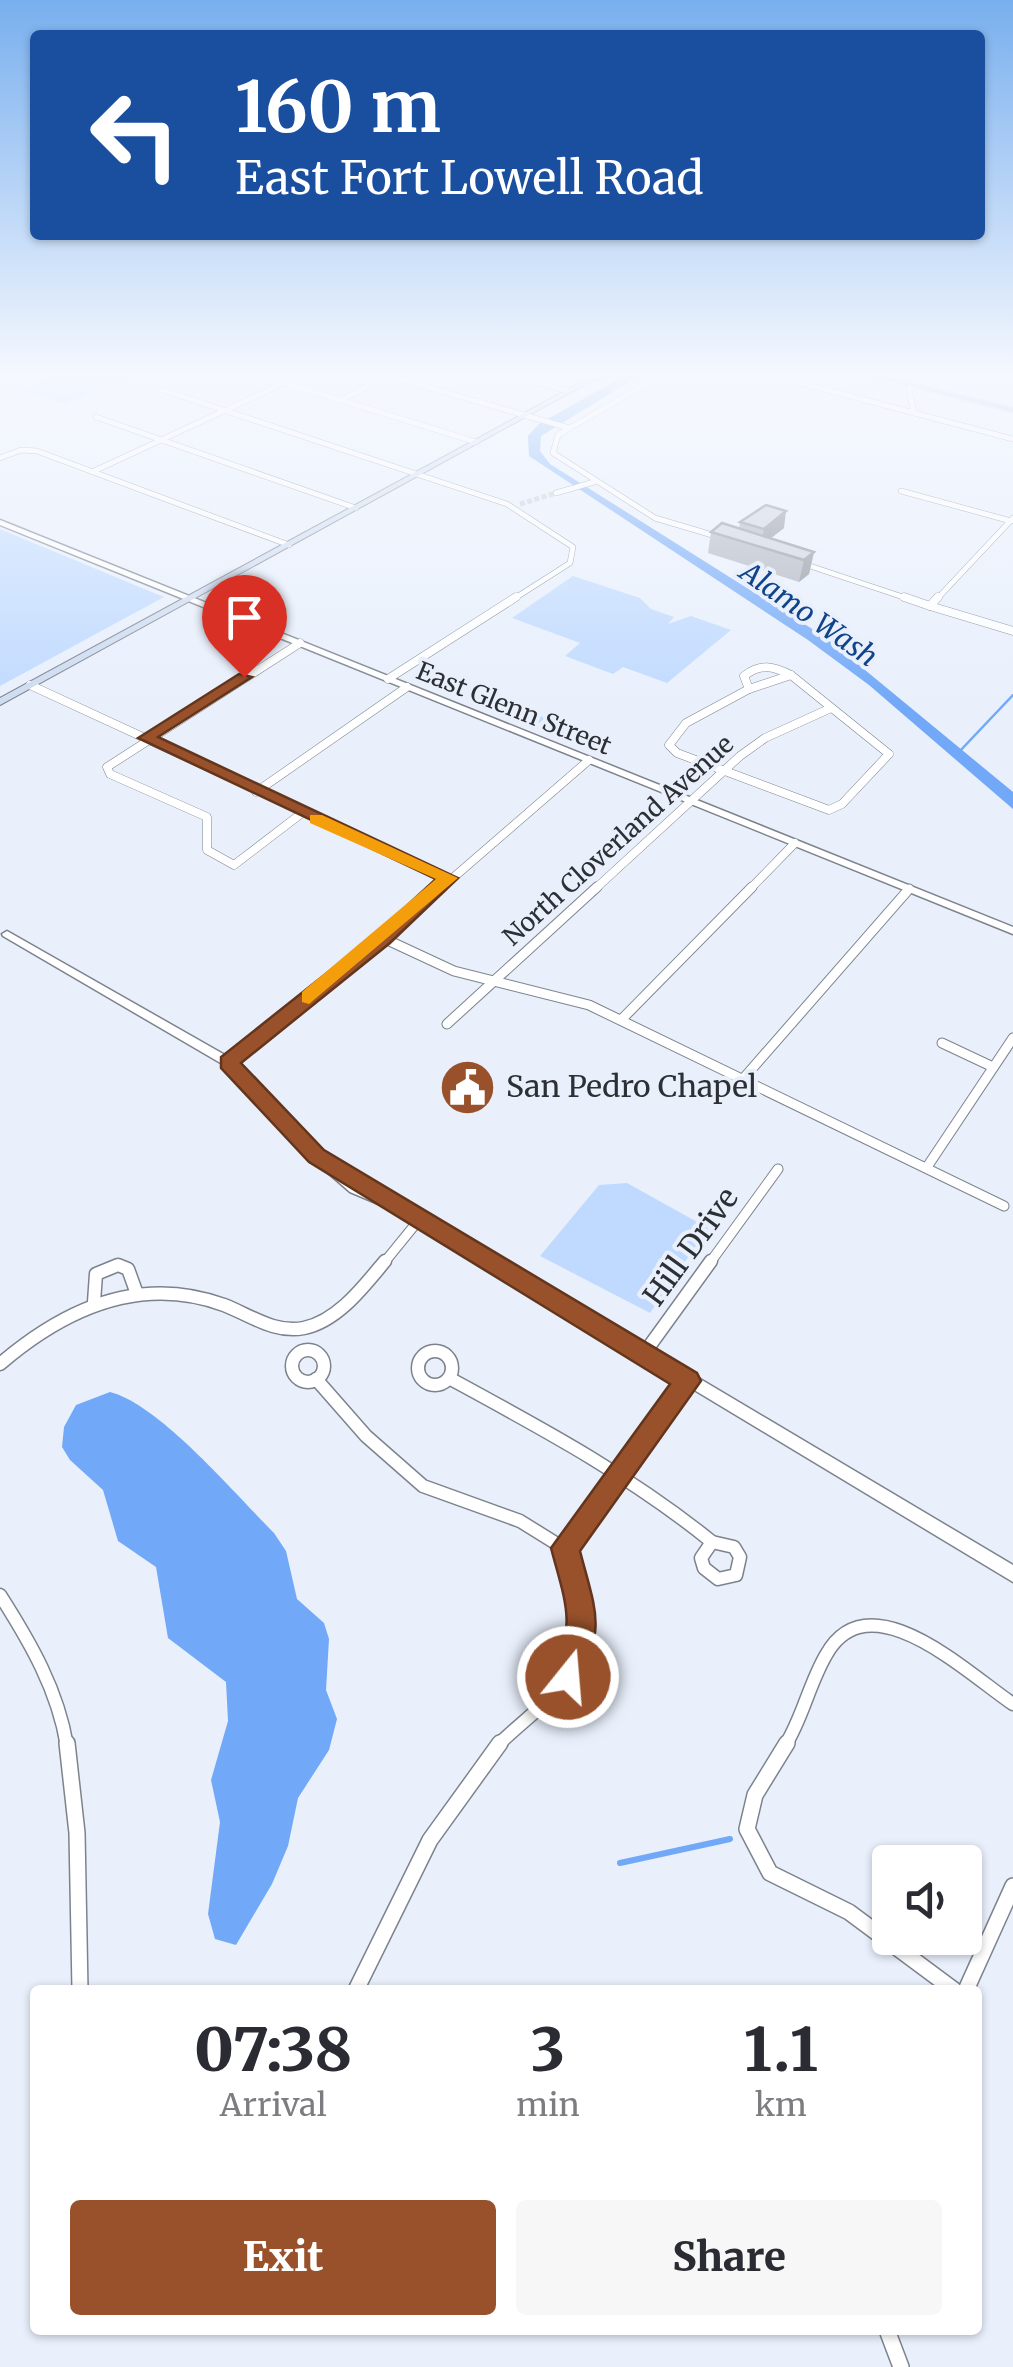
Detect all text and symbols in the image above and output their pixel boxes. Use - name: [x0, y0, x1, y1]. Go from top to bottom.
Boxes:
- text: 160 m: [235, 63, 441, 151]
- icon: left: [70, 70, 200, 200]
- text: East Fort Lowell Road: [235, 150, 704, 206]
- water label: Alamo Wash: [732, 552, 885, 674]
- pin: [202, 575, 287, 678]
- icon: arrive: [217, 590, 272, 645]
- street label: East Glenn Street: [412, 654, 616, 762]
- street label: North Cloverland Avenue: [496, 728, 740, 952]
- public building icon: San Pedro Chapel: [437, 1057, 497, 1117]
- place label: San Pedro Chapel: [506, 1067, 757, 1105]
- street label: Hill Drive: [635, 1180, 746, 1313]
- position arrow: [516, 1625, 620, 1729]
- map controls: [872, 1845, 982, 1955]
- button: sound: [872, 1845, 982, 1955]
- text: 07:38: [194, 2012, 352, 2087]
- text: 3: [531, 2012, 565, 2087]
- text: 1.1: [744, 2012, 818, 2087]
- text: Arrival: [220, 2085, 327, 2125]
- text: min: [516, 2085, 580, 2125]
- text: km: [755, 2085, 807, 2125]
- button: Exit: [70, 2200, 496, 2315]
- button: Share: [516, 2200, 942, 2315]

